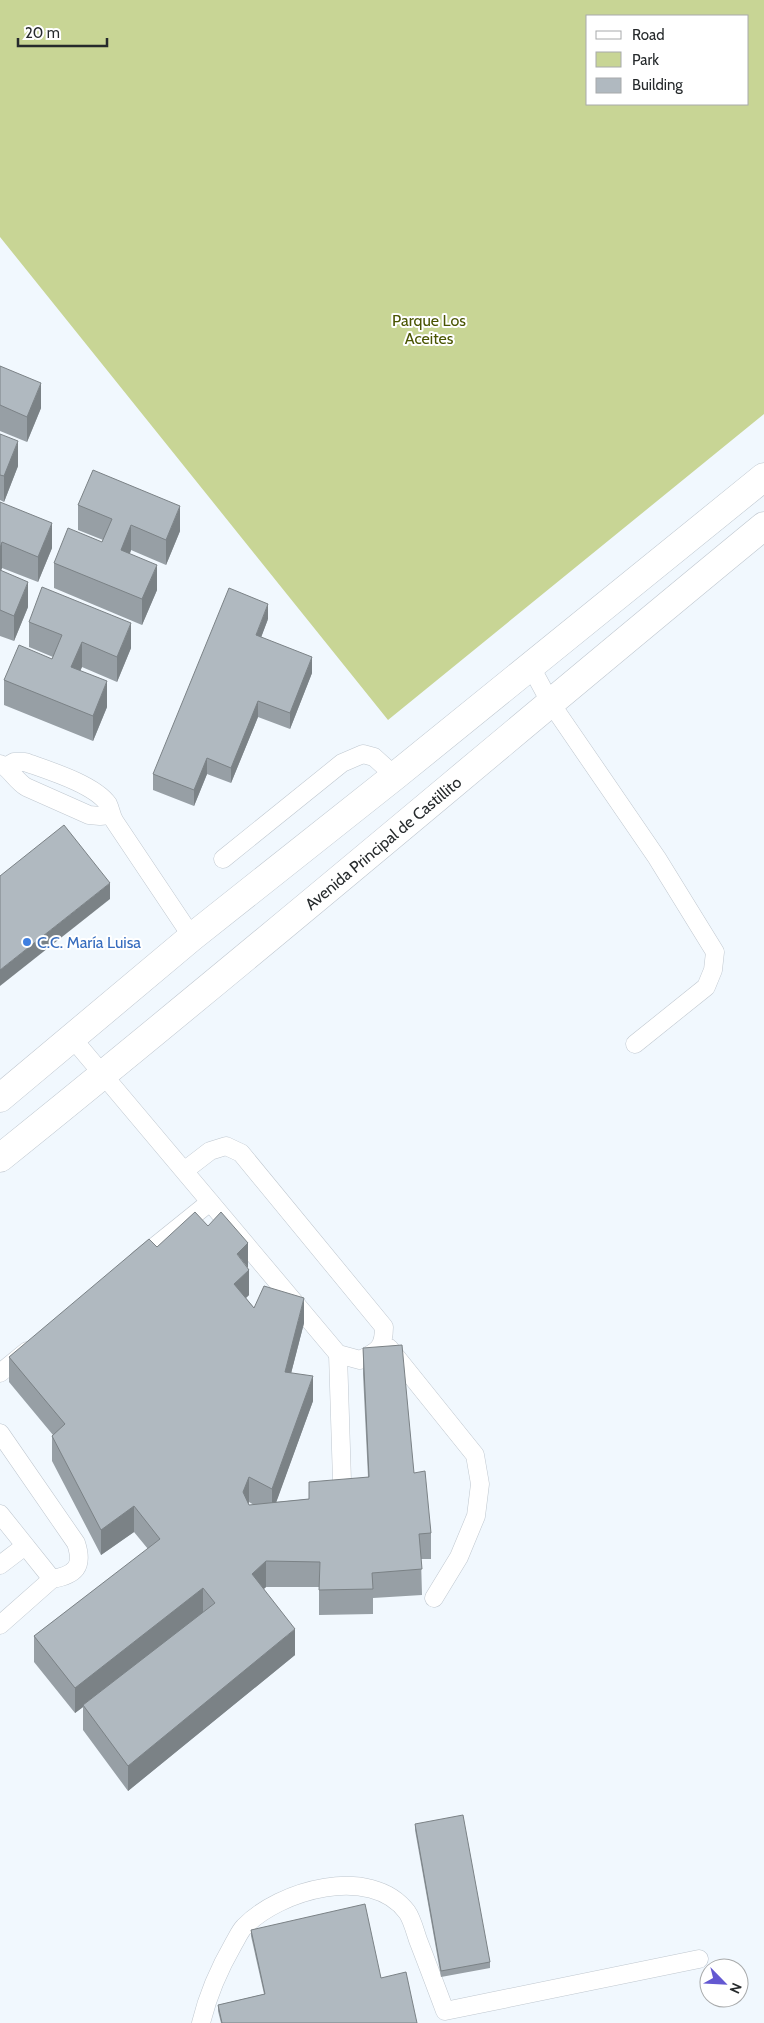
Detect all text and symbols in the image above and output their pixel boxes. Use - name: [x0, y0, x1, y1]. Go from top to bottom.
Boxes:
- scale bar: [18, 15, 106, 47]
- legend: [586, 15, 749, 105]
- text: 20 m: [25, 24, 60, 42]
- text: Road: [632, 26, 665, 44]
- text: Park: [632, 51, 659, 69]
- text: Building: [632, 76, 683, 94]
- park label: Parque Los Aceites: [392, 311, 466, 348]
- street label: Avenida Principal de Castillito: [301, 772, 465, 914]
- place label: C.C. María Luisa: [37, 933, 141, 952]
- marker: C.C. María Luisa: [21, 936, 33, 948]
- north arrow: [699, 1958, 749, 2008]
- text: N: [726, 1980, 746, 1996]

